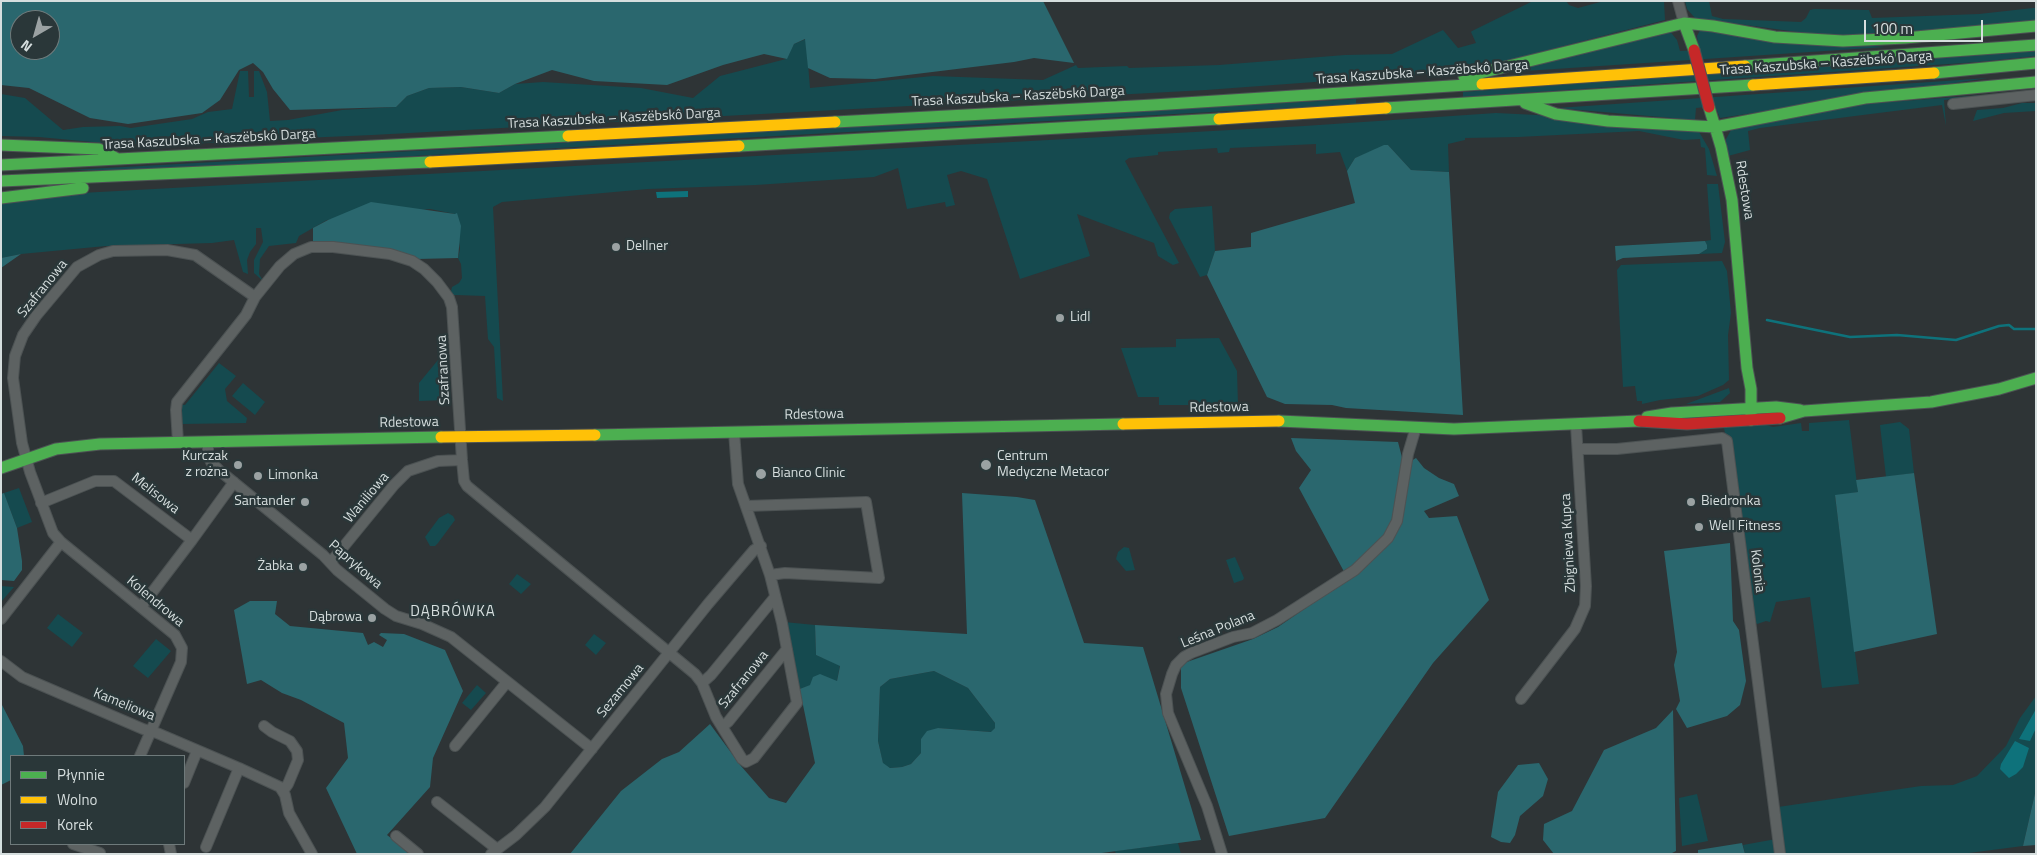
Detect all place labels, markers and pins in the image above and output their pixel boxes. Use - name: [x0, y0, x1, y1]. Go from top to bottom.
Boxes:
- place label: Dellner: [626, 239, 668, 255]
- marker: Dellner: [610, 241, 622, 253]
- place label: Lidl: [1070, 310, 1090, 326]
- marker: Lidl: [1054, 312, 1066, 324]
- place label: Kurczak z rożna: [182, 449, 228, 482]
- place label: Centrum Medyczne Metacor: [997, 449, 1109, 482]
- marker: Centrum Medyczne Metacor: [979, 458, 993, 472]
- marker: Kurczak z rożna: [232, 459, 244, 471]
- place label: Bianco Clinic: [772, 466, 845, 482]
- marker: Bianco Clinic: [754, 467, 768, 481]
- place label: Limonka: [268, 468, 318, 484]
- marker: Limonka: [252, 470, 264, 482]
- place label: Santander: [234, 494, 295, 510]
- place label: Biedronka: [1701, 494, 1760, 510]
- marker: Santander: [299, 496, 311, 508]
- marker: Biedronka: [1685, 496, 1697, 508]
- place label: Well Fitness: [1709, 519, 1781, 535]
- marker: Well Fitness: [1693, 521, 1705, 533]
- place label: Żabka: [257, 559, 293, 575]
- marker: Żabka: [297, 561, 309, 573]
- place label: Dąbrowa: [309, 610, 362, 626]
- marker: Dąbrowa: [366, 612, 378, 624]

